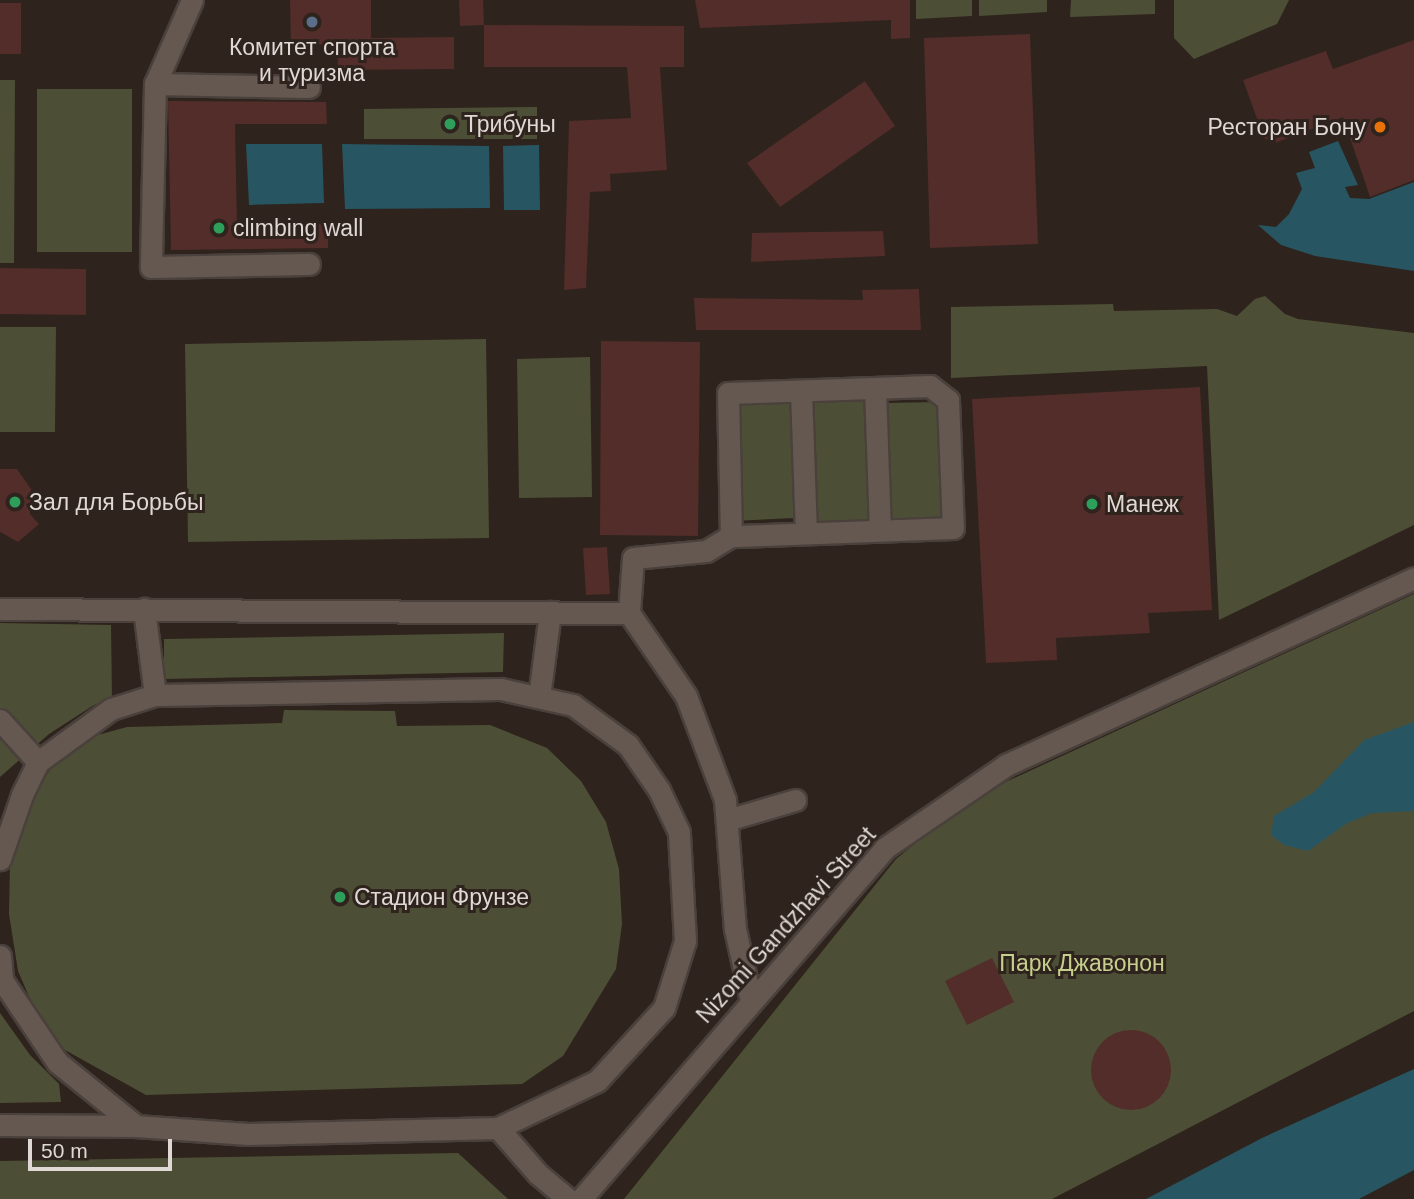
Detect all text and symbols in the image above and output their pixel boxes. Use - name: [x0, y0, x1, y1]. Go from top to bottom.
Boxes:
- marker: Комитет спорта и туризма: [304, 14, 320, 30]
- place label: Комитет спорта и туризма: [229, 33, 395, 87]
- place label: Трибуны: [464, 110, 556, 138]
- place label: Ресторан Бону: [1208, 113, 1366, 141]
- marker: Трибуны: [442, 116, 458, 132]
- marker: Ресторан Бону: [1372, 119, 1388, 135]
- place label: climbing wall: [233, 214, 363, 242]
- marker: climbing wall: [211, 220, 227, 236]
- place label: Зал для Борьбы: [29, 488, 204, 516]
- place label: Манеж: [1106, 490, 1179, 518]
- marker: Зал для Борьбы: [7, 494, 23, 510]
- marker: Манеж: [1084, 496, 1100, 512]
- street label: Nizomi Gandzhavi Street: [691, 821, 881, 1029]
- place label: Стадион Фрунзе: [354, 883, 529, 911]
- marker: Стадион Фрунзе: [332, 889, 348, 905]
- park label: Парк Джавонон: [999, 949, 1165, 977]
- scale bar: [32, 1126, 175, 1170]
- text: 50 m: [41, 1139, 88, 1162]

